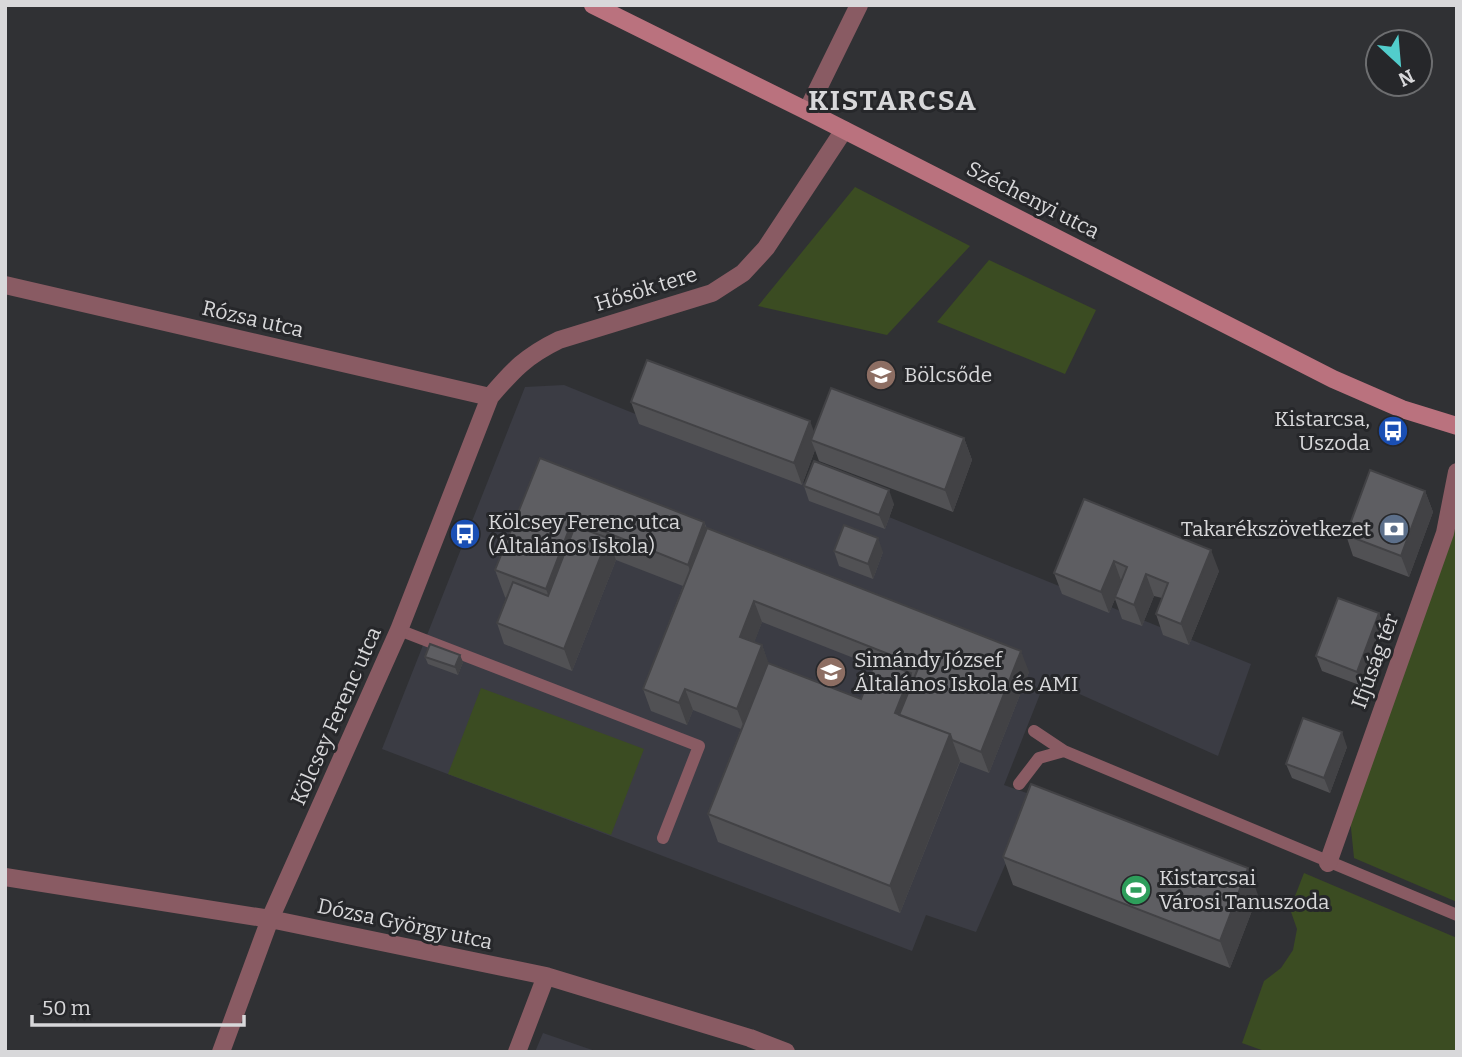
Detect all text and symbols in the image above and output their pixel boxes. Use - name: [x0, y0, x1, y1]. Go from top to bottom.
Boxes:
- north arrow: [1364, 28, 1434, 98]
- text: N: [1394, 64, 1418, 92]
- district label: KISTARCSA: [808, 84, 978, 117]
- street label: Széchenyi utca: [962, 155, 1104, 245]
- street label: Hősök tere: [592, 261, 700, 317]
- street label: Rózsa utca: [200, 295, 307, 343]
- school or university icon: Bölcsőde: [864, 358, 898, 392]
- place label: Bölcsőde: [904, 362, 992, 388]
- place label: Kistarcsa, Uszoda: [1274, 406, 1371, 456]
- bus stop icon: Kistarcsa, Uszoda: [1376, 414, 1410, 448]
- place label: Kölcsey Ferenc utca (Általános Iskola): [488, 509, 681, 559]
- bank icon: Takarékszövetkezet: [1377, 512, 1411, 546]
- place label: Takarékszövetkezet: [1181, 516, 1371, 542]
- bus stop icon: Kölcsey Ferenc utca (Általános Iskola): [448, 517, 482, 551]
- street label: Ifjúság tér: [1346, 610, 1404, 712]
- street label: Kölcsey Ferenc utca: [285, 622, 387, 809]
- place label: Simándy József Általános Iskola és AMI: [854, 647, 1078, 697]
- school or university icon: Simándy József Általános Iskola és AMI: [814, 655, 848, 689]
- place label: Kistarcsai Városi Tanuszoda: [1159, 865, 1330, 915]
- sports icon: Kistarcsai Városi Tanuszoda: [1119, 873, 1153, 907]
- street label: Dózsa György utca: [315, 893, 495, 955]
- scale bar: [32, 984, 243, 1028]
- text: 50 m: [42, 995, 91, 1021]

